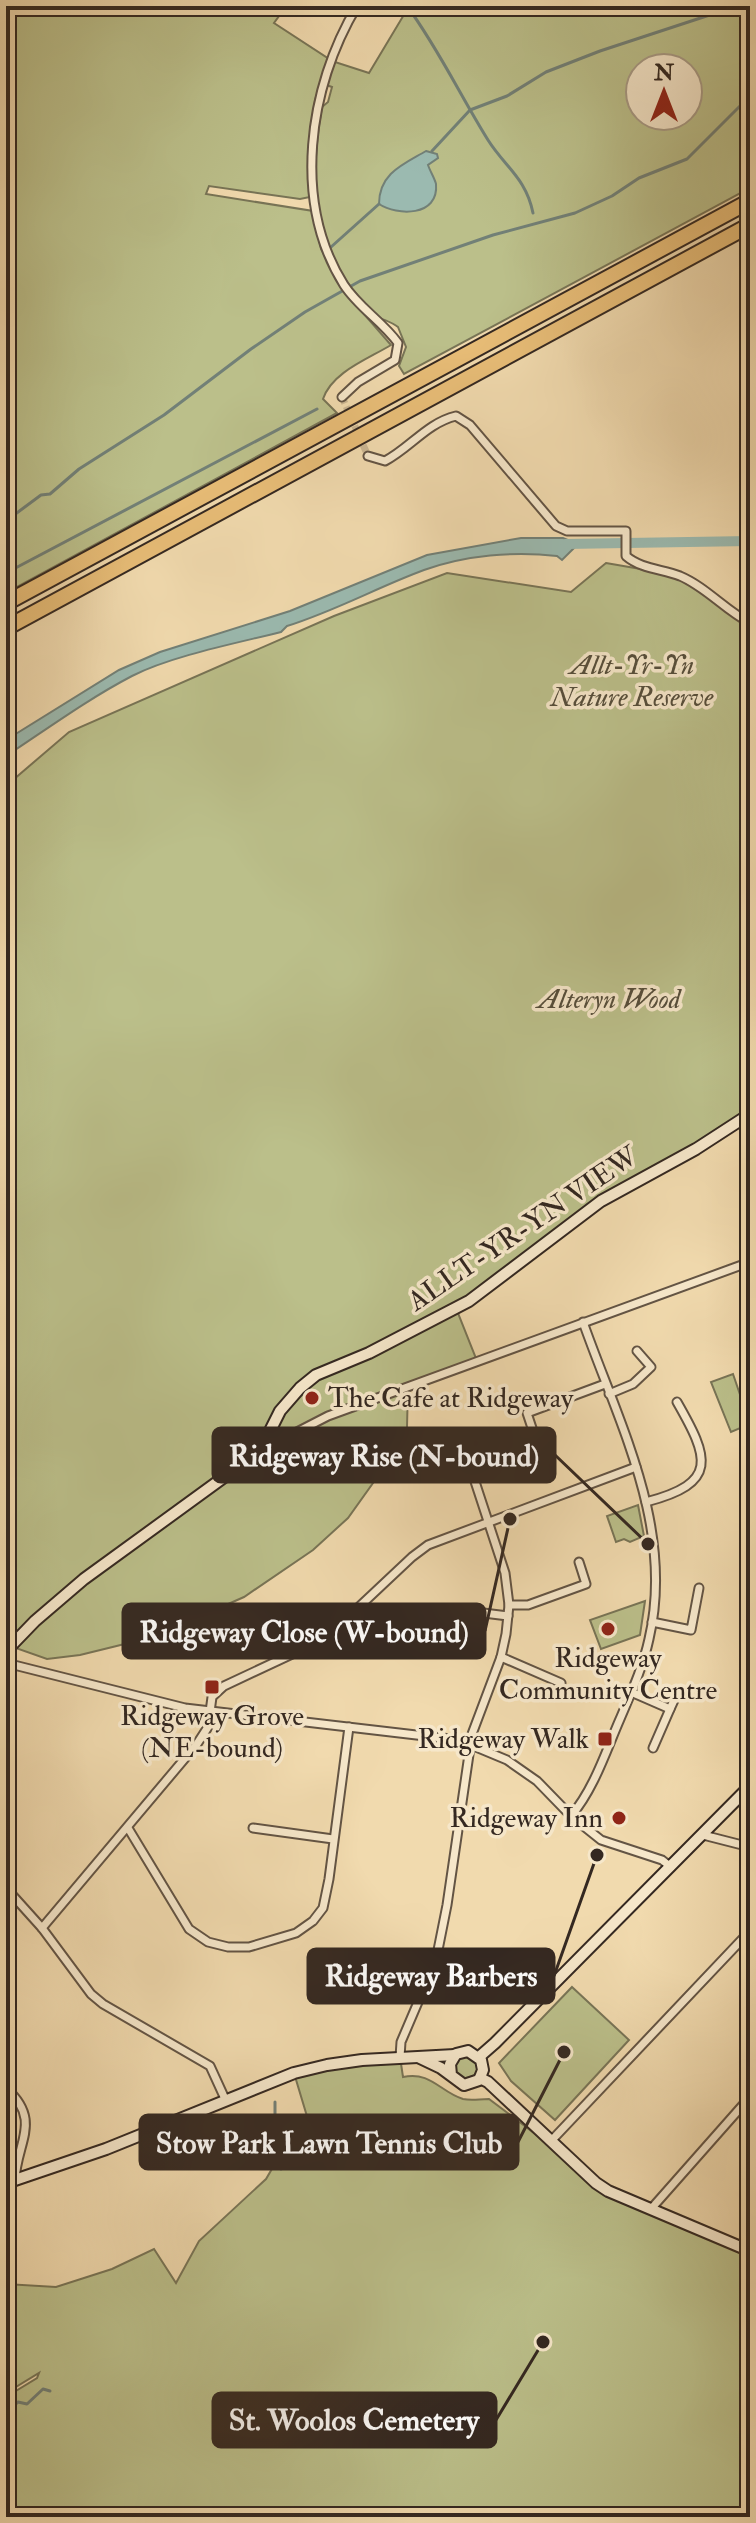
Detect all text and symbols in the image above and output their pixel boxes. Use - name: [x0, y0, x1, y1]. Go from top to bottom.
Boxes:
- north arrow: [624, 52, 704, 132]
- text: N: [653, 59, 674, 87]
- park label: Allt-Yr-Yn Nature Reserve: [549, 648, 714, 715]
- park label: Alteryn Wood: [534, 982, 683, 1017]
- street label: ALLT-YR-YN VIEW: [400, 1138, 646, 1320]
- place label: The Cafe at Ridgeway: [328, 1381, 574, 1416]
- marker: The Cafe at Ridgeway: [303, 1389, 321, 1407]
- callout: Ridgeway Rise (N-bound): [213, 1428, 555, 1482]
- text: Ridgeway Rise (N-bound): [229, 1438, 539, 1475]
- callout: Ridgeway Close (W-bound): [123, 1604, 485, 1658]
- text: Ridgeway Close (W-bound): [139, 1614, 469, 1651]
- marker: Ridgeway Community Centre: [599, 1620, 617, 1638]
- place label: Ridgeway Community Centre: [499, 1641, 717, 1708]
- marker: Ridgeway Grove (NE-bound): [203, 1678, 221, 1696]
- place label: Ridgeway Grove (NE-bound): [120, 1699, 304, 1766]
- place label: Ridgeway Walk: [418, 1722, 590, 1757]
- marker: Ridgeway Walk: [596, 1730, 614, 1748]
- place label: Ridgeway Inn: [450, 1801, 603, 1836]
- marker: Ridgeway Inn: [610, 1809, 628, 1827]
- callout: Ridgeway Barbers: [308, 1949, 554, 2003]
- text: Ridgeway Barbers: [324, 1958, 538, 1995]
- callout: Stow Park Lawn Tennis Club: [140, 2115, 518, 2169]
- text: Stow Park Lawn Tennis Club: [156, 2125, 503, 2162]
- callout: St. Woolos Cemetery: [213, 2393, 496, 2447]
- text: St. Woolos Cemetery: [229, 2402, 481, 2439]

